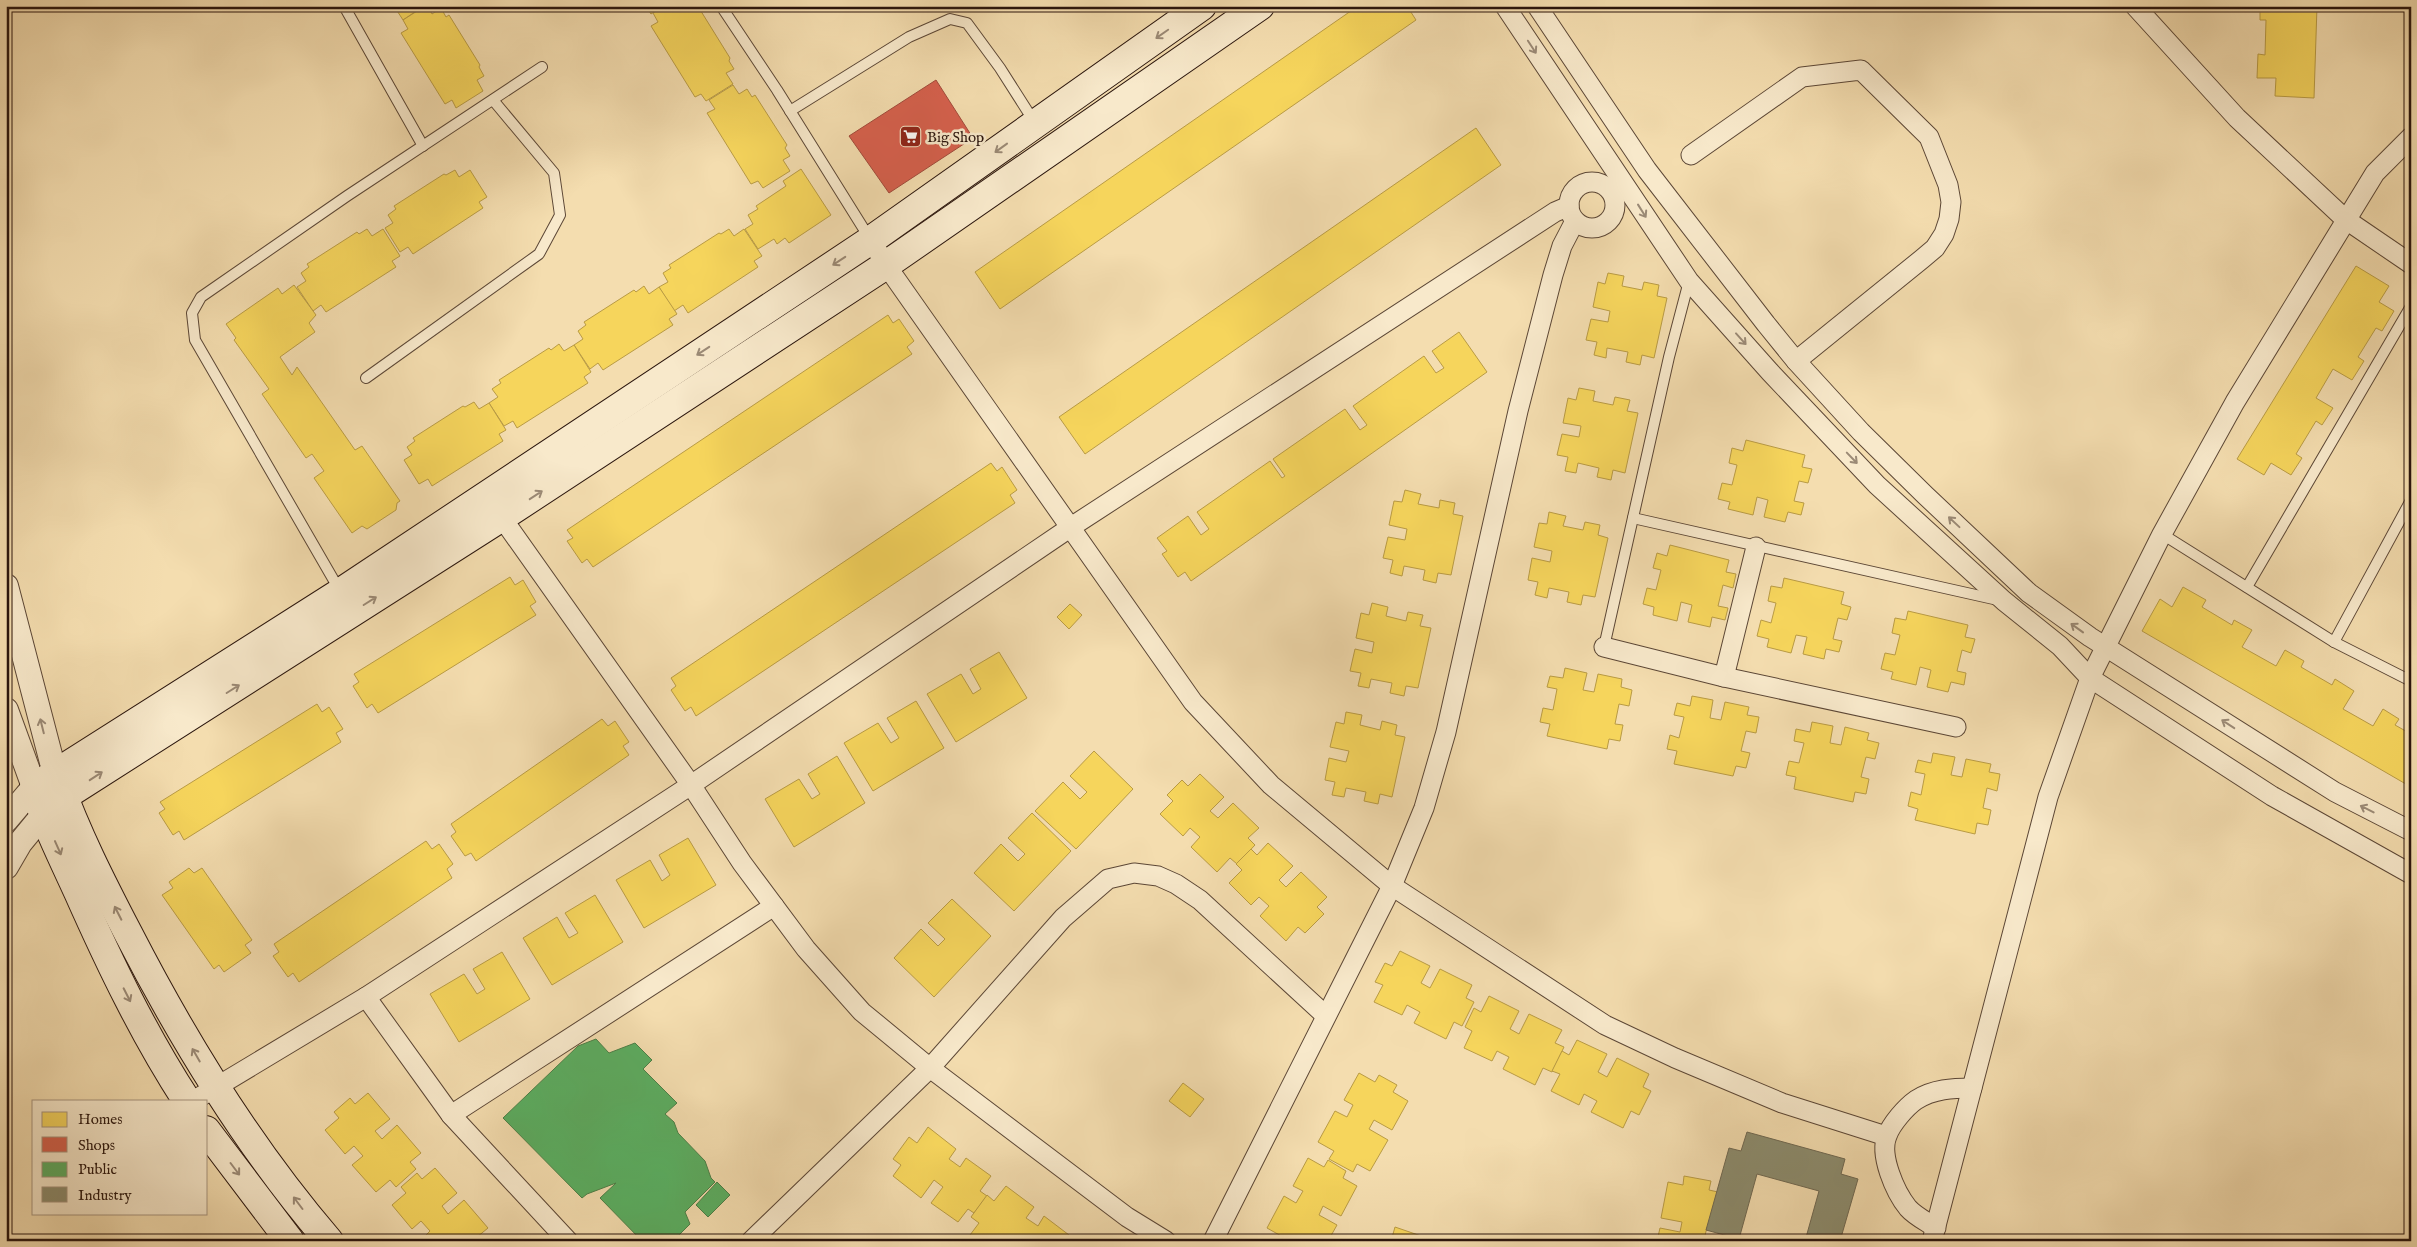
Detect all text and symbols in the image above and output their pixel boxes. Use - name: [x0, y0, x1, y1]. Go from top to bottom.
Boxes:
- one-way arrow: [1155, 29, 1169, 39]
- one-way arrow: [1526, 40, 1537, 54]
- supermarket icon: Big Shop: [899, 125, 923, 149]
- place label: Big Shop: [927, 128, 984, 147]
- one-way arrow: [994, 143, 1008, 153]
- one-way arrow: [1636, 204, 1647, 218]
- one-way arrow: [832, 257, 846, 267]
- one-way arrow: [1735, 333, 1747, 346]
- one-way arrow: [696, 346, 710, 356]
- one-way arrow: [1846, 452, 1858, 464]
- one-way arrow: [529, 490, 543, 500]
- one-way arrow: [1947, 516, 1960, 528]
- one-way arrow: [363, 596, 377, 607]
- one-way arrow: [2071, 622, 2084, 633]
- one-way arrow: [225, 683, 239, 693]
- one-way arrow: [37, 719, 47, 735]
- one-way arrow: [2222, 719, 2236, 729]
- one-way arrow: [88, 771, 102, 781]
- one-way arrow: [2360, 804, 2375, 813]
- one-way arrow: [54, 841, 64, 856]
- one-way arrow: [113, 906, 122, 921]
- one-way arrow: [122, 988, 132, 1003]
- one-way arrow: [190, 1049, 200, 1063]
- legend: [32, 1100, 208, 1214]
- text: Homes: [78, 1110, 122, 1129]
- text: Shops: [78, 1136, 115, 1155]
- text: Public: [78, 1160, 117, 1179]
- one-way arrow: [229, 1162, 240, 1175]
- text: Industry: [78, 1186, 132, 1205]
- one-way arrow: [292, 1197, 303, 1210]

